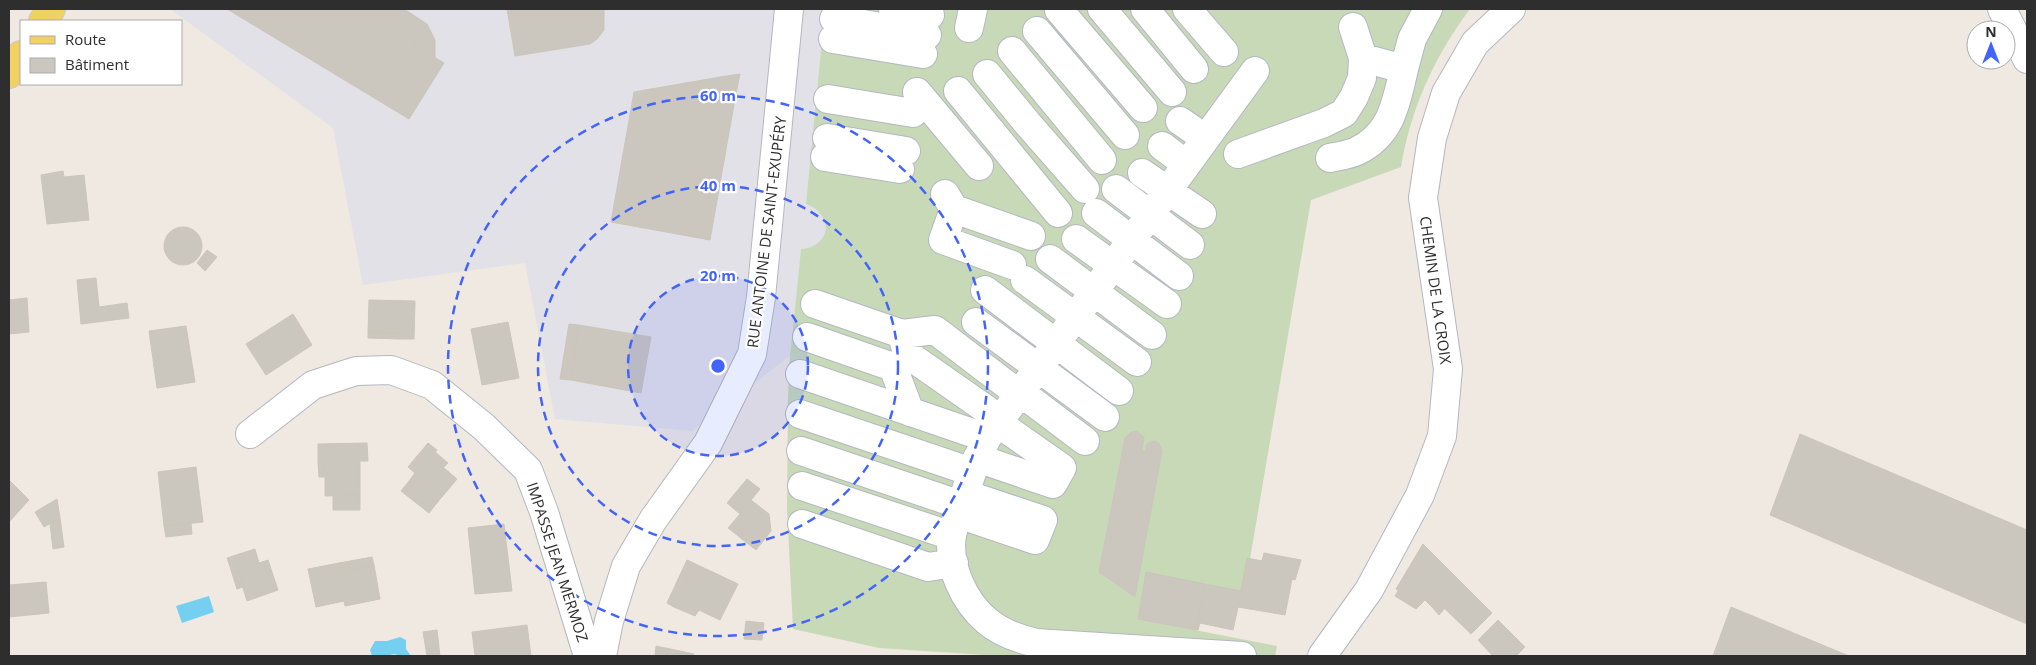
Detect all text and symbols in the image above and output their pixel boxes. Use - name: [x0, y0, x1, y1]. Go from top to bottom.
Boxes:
- legend: [20, 20, 182, 85]
- north arrow: [1966, 20, 2016, 70]
- text: N: [1985, 22, 1997, 41]
- text: Route: [65, 29, 106, 49]
- text: Bâtiment: [65, 54, 129, 74]
- text: 60 m: [700, 85, 736, 105]
- street label: RUE ANTOINE DE SAINT-EXUPÉRY: [742, 114, 790, 349]
- text: 40 m: [700, 175, 736, 195]
- street label: CHEMIN DE LA CROIX: [1416, 215, 1456, 366]
- text: 20 m: [700, 265, 736, 285]
- centre of rings: [709, 357, 727, 375]
- street label: IMPASSE JEAN MERMOZ: [523, 480, 593, 644]

